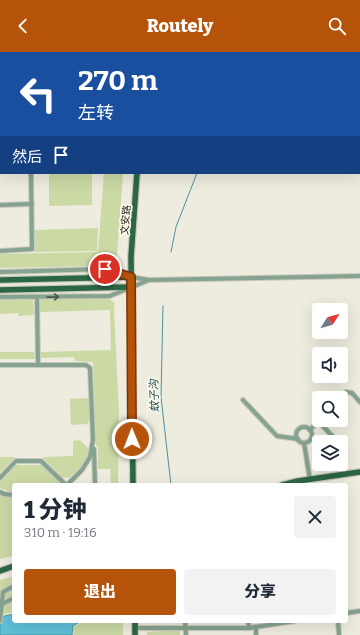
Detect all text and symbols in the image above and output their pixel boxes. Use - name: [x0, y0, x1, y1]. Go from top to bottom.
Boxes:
- icon: back: [12, 15, 34, 37]
- text: Routely: [147, 15, 213, 37]
- icon: search: [326, 15, 348, 37]
- text: 270 m: [78, 64, 158, 97]
- icon: left: [12, 68, 64, 120]
- text: 左转: [78, 102, 114, 124]
- icon: arrive: [50, 144, 72, 166]
- text: 然后: [12, 148, 42, 166]
- street label: 文安路: [119, 205, 133, 236]
- pin: [88, 252, 122, 286]
- icon: arrive: [94, 258, 116, 280]
- one-way arrow: [46, 293, 59, 300]
- north arrow: [312, 303, 348, 339]
- map controls: [312, 303, 348, 471]
- button: sound: [312, 347, 348, 383]
- water label: 蚊子沟: [147, 378, 162, 413]
- button: search: [312, 391, 348, 427]
- position arrow: [111, 418, 153, 460]
- button: layers: [312, 435, 348, 471]
- text: 1 分钟: [24, 496, 87, 524]
- button: close: [294, 496, 336, 538]
- text: 310 m · 19:16: [24, 525, 97, 540]
- button: 退出: [24, 569, 176, 615]
- button: 分享: [184, 569, 336, 615]

